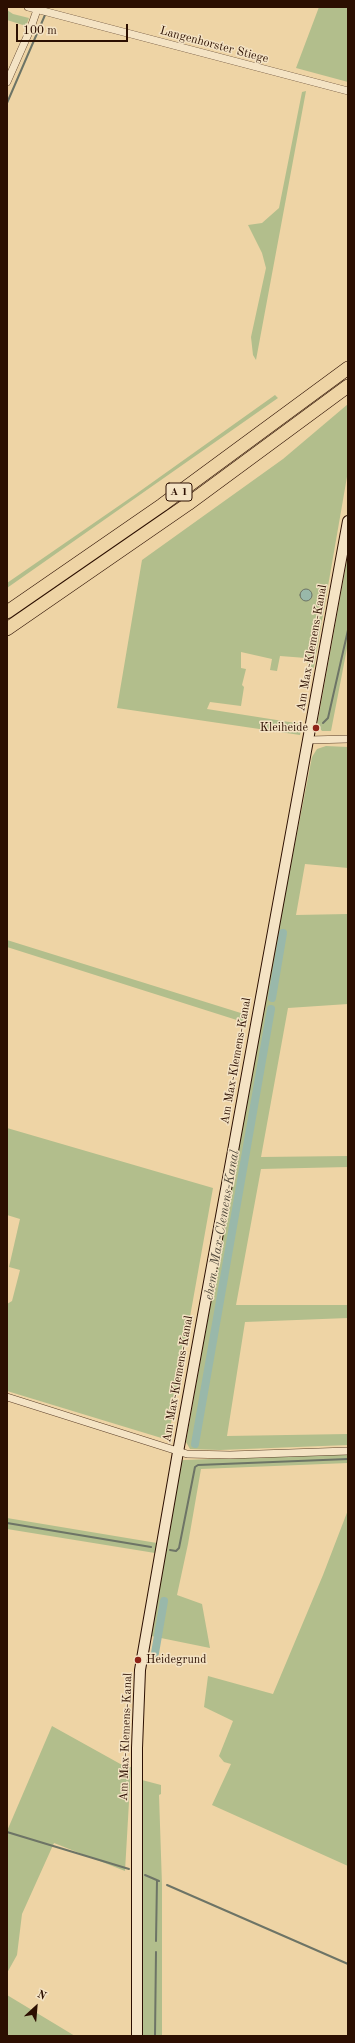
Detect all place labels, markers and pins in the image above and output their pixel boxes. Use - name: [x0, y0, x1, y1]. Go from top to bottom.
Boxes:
- place label: Kleiheide: [260, 721, 308, 735]
- marker: Kleiheide: [311, 723, 321, 733]
- place label: Heidegrund: [146, 1653, 207, 1667]
- marker: Heidegrund: [133, 1655, 143, 1665]

